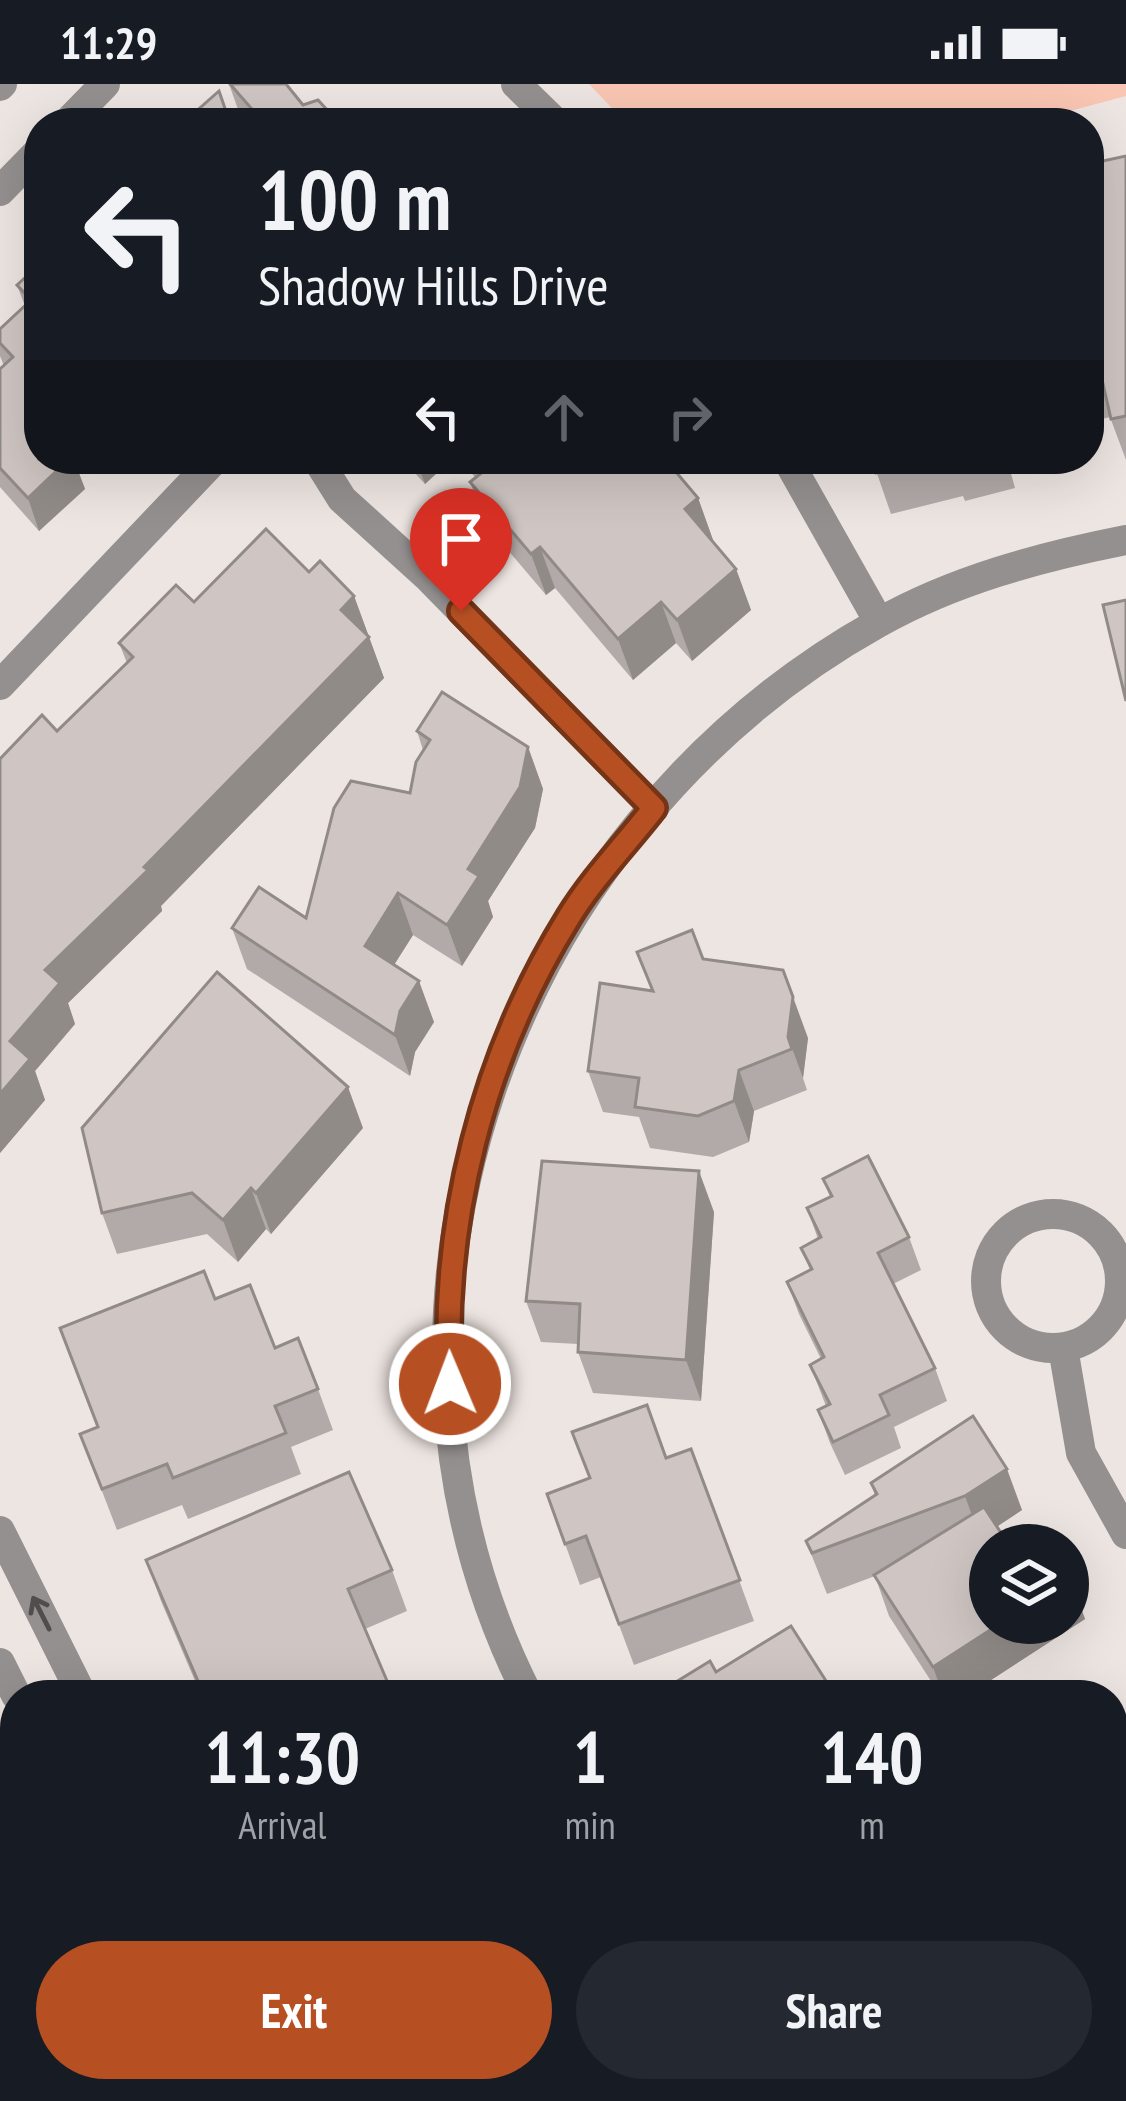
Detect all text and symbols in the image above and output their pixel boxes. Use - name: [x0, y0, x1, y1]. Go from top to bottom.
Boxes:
- text: 11:29: [60, 13, 157, 71]
- text: 100 m: [258, 144, 451, 253]
- icon: left: [60, 156, 216, 312]
- text: Shadow Hills Drive: [258, 250, 609, 320]
- icon: left: [405, 384, 471, 450]
- icon: ahead: [531, 384, 597, 450]
- icon: right: [657, 384, 723, 450]
- pin: [410, 488, 512, 611]
- icon: arrive: [428, 506, 494, 572]
- position arrow: [387, 1321, 513, 1447]
- map controls: [969, 1524, 1089, 1644]
- button: layers: [969, 1524, 1089, 1644]
- one-way arrow: [29, 1596, 52, 1631]
- text: 11:30: [205, 1710, 360, 1803]
- text: 1: [573, 1710, 607, 1803]
- text: 140: [820, 1710, 923, 1803]
- text: Arrival: [238, 1799, 326, 1850]
- text: min: [565, 1799, 616, 1850]
- text: m: [859, 1799, 885, 1850]
- button: Exit: [36, 1941, 552, 2079]
- button: Share: [576, 1941, 1092, 2079]

